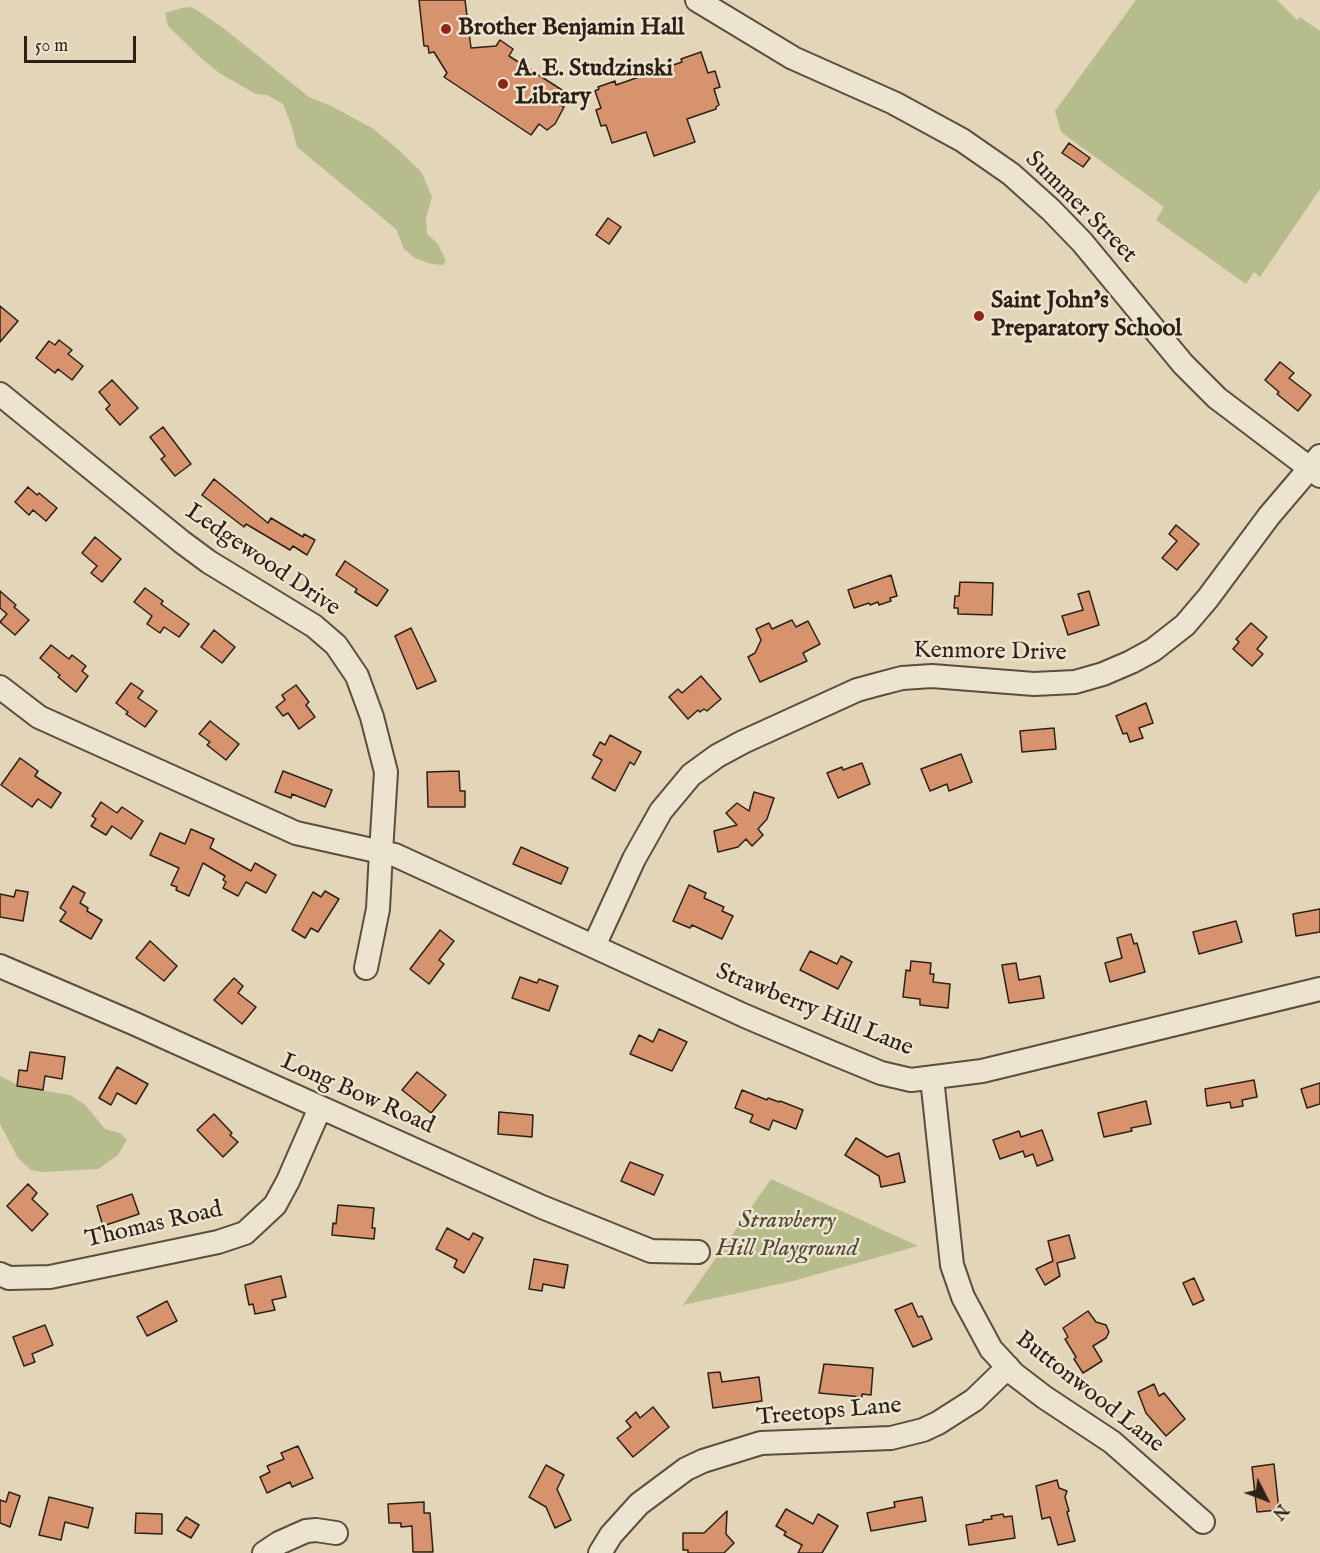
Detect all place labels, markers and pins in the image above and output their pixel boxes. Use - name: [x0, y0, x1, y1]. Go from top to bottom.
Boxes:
- place label: Brother Benjamin Hall: [458, 15, 684, 43]
- marker: Brother Benjamin Hall: [439, 22, 453, 36]
- place label: A. E. Studzinski Library: [515, 56, 673, 112]
- marker: A. E. Studzinski Library: [496, 77, 510, 91]
- place label: Saint John's Preparatory School: [991, 288, 1182, 344]
- marker: Saint John's Preparatory School: [972, 309, 986, 323]

